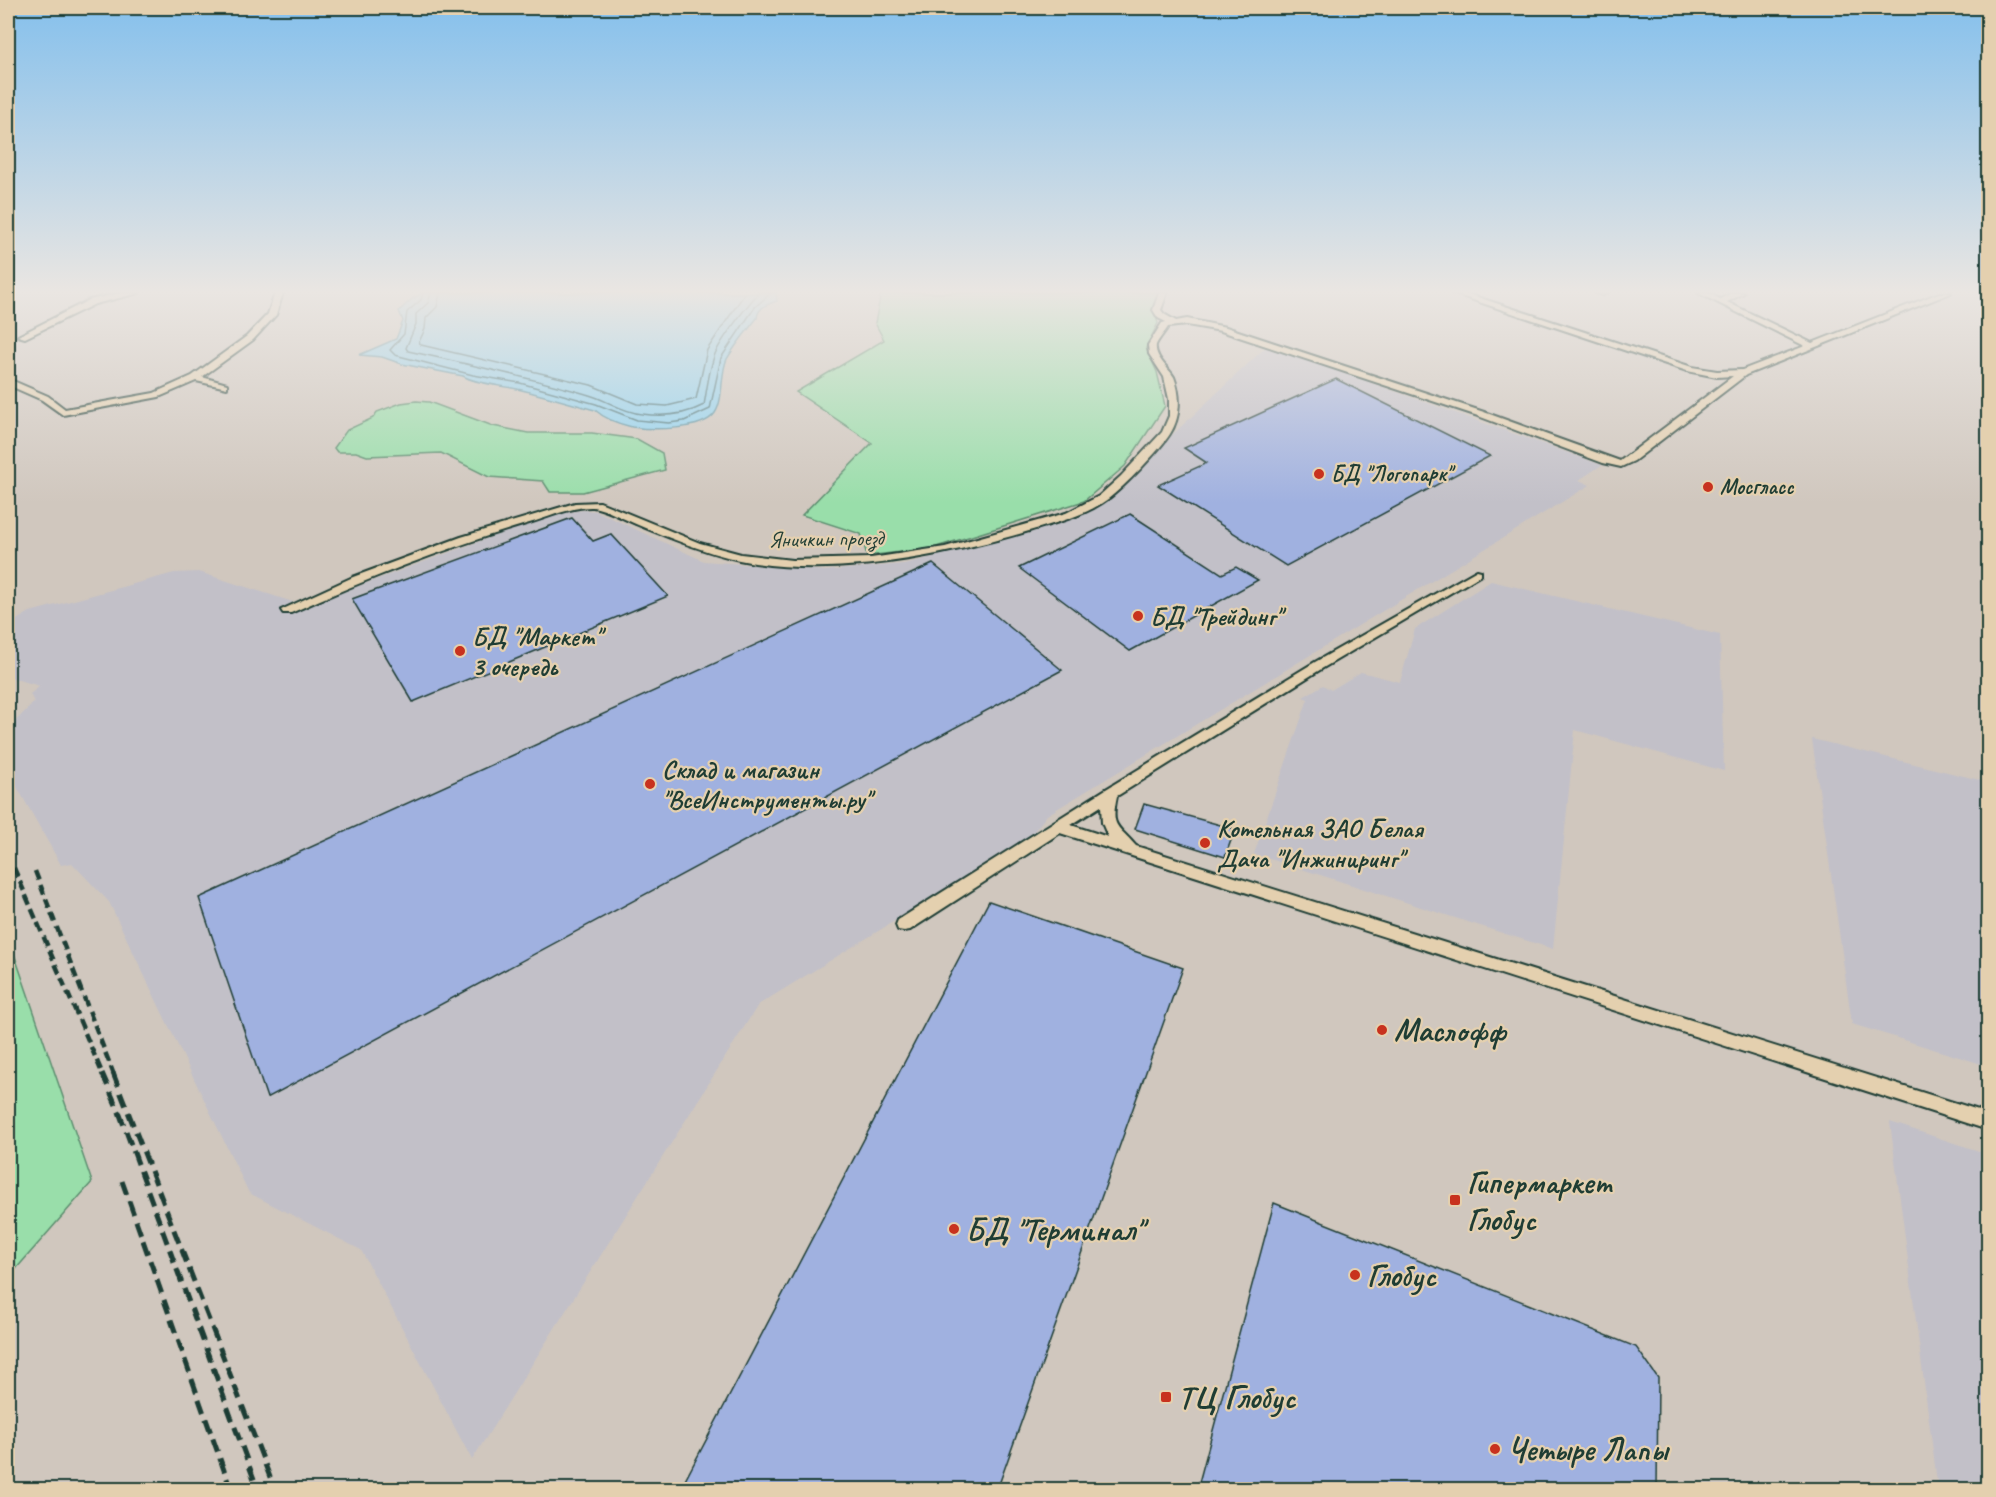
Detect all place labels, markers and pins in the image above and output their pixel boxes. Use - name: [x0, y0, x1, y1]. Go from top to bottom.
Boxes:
- place label: БД "Логопарк": [1331, 460, 1456, 488]
- marker: БД "Логопарк": [1312, 467, 1326, 481]
- place label: Мосгласс: [1720, 473, 1795, 501]
- marker: Мосгласс: [1701, 480, 1715, 494]
- place label: БД "Трейдинг": [1150, 600, 1287, 633]
- marker: БД "Трейдинг": [1131, 609, 1145, 623]
- place label: БД "Маркет" 3 очередь: [472, 620, 607, 683]
- marker: БД "Маркет" 3 очередь: [453, 644, 467, 658]
- place label: Склад и магазин "ВсеИнструменты.ру": [662, 753, 876, 816]
- marker: Склад и магазин "ВсеИнструменты.ру": [643, 777, 657, 791]
- place label: Котельная ЗАО Белая Дача "Инжиниринг": [1217, 812, 1425, 875]
- marker: Котельная ЗАО Белая Дача "Инжиниринг": [1198, 836, 1212, 850]
- place label: Маслофф: [1394, 1010, 1508, 1051]
- marker: Маслофф: [1375, 1023, 1389, 1037]
- place label: Гипермаркет Глобус: [1467, 1162, 1613, 1240]
- marker: Гипермаркет Глобус: [1448, 1193, 1462, 1207]
- place label: БД "Терминал": [966, 1209, 1150, 1250]
- marker: БД "Терминал": [947, 1222, 961, 1236]
- place label: Глобус: [1367, 1255, 1437, 1296]
- marker: Глобус: [1348, 1268, 1362, 1282]
- place label: ТЦ Глобус: [1178, 1377, 1297, 1418]
- marker: ТЦ Глобус: [1159, 1390, 1173, 1404]
- place label: Четыре Лапы: [1507, 1429, 1670, 1470]
- marker: Четыре Лапы: [1488, 1442, 1502, 1456]

